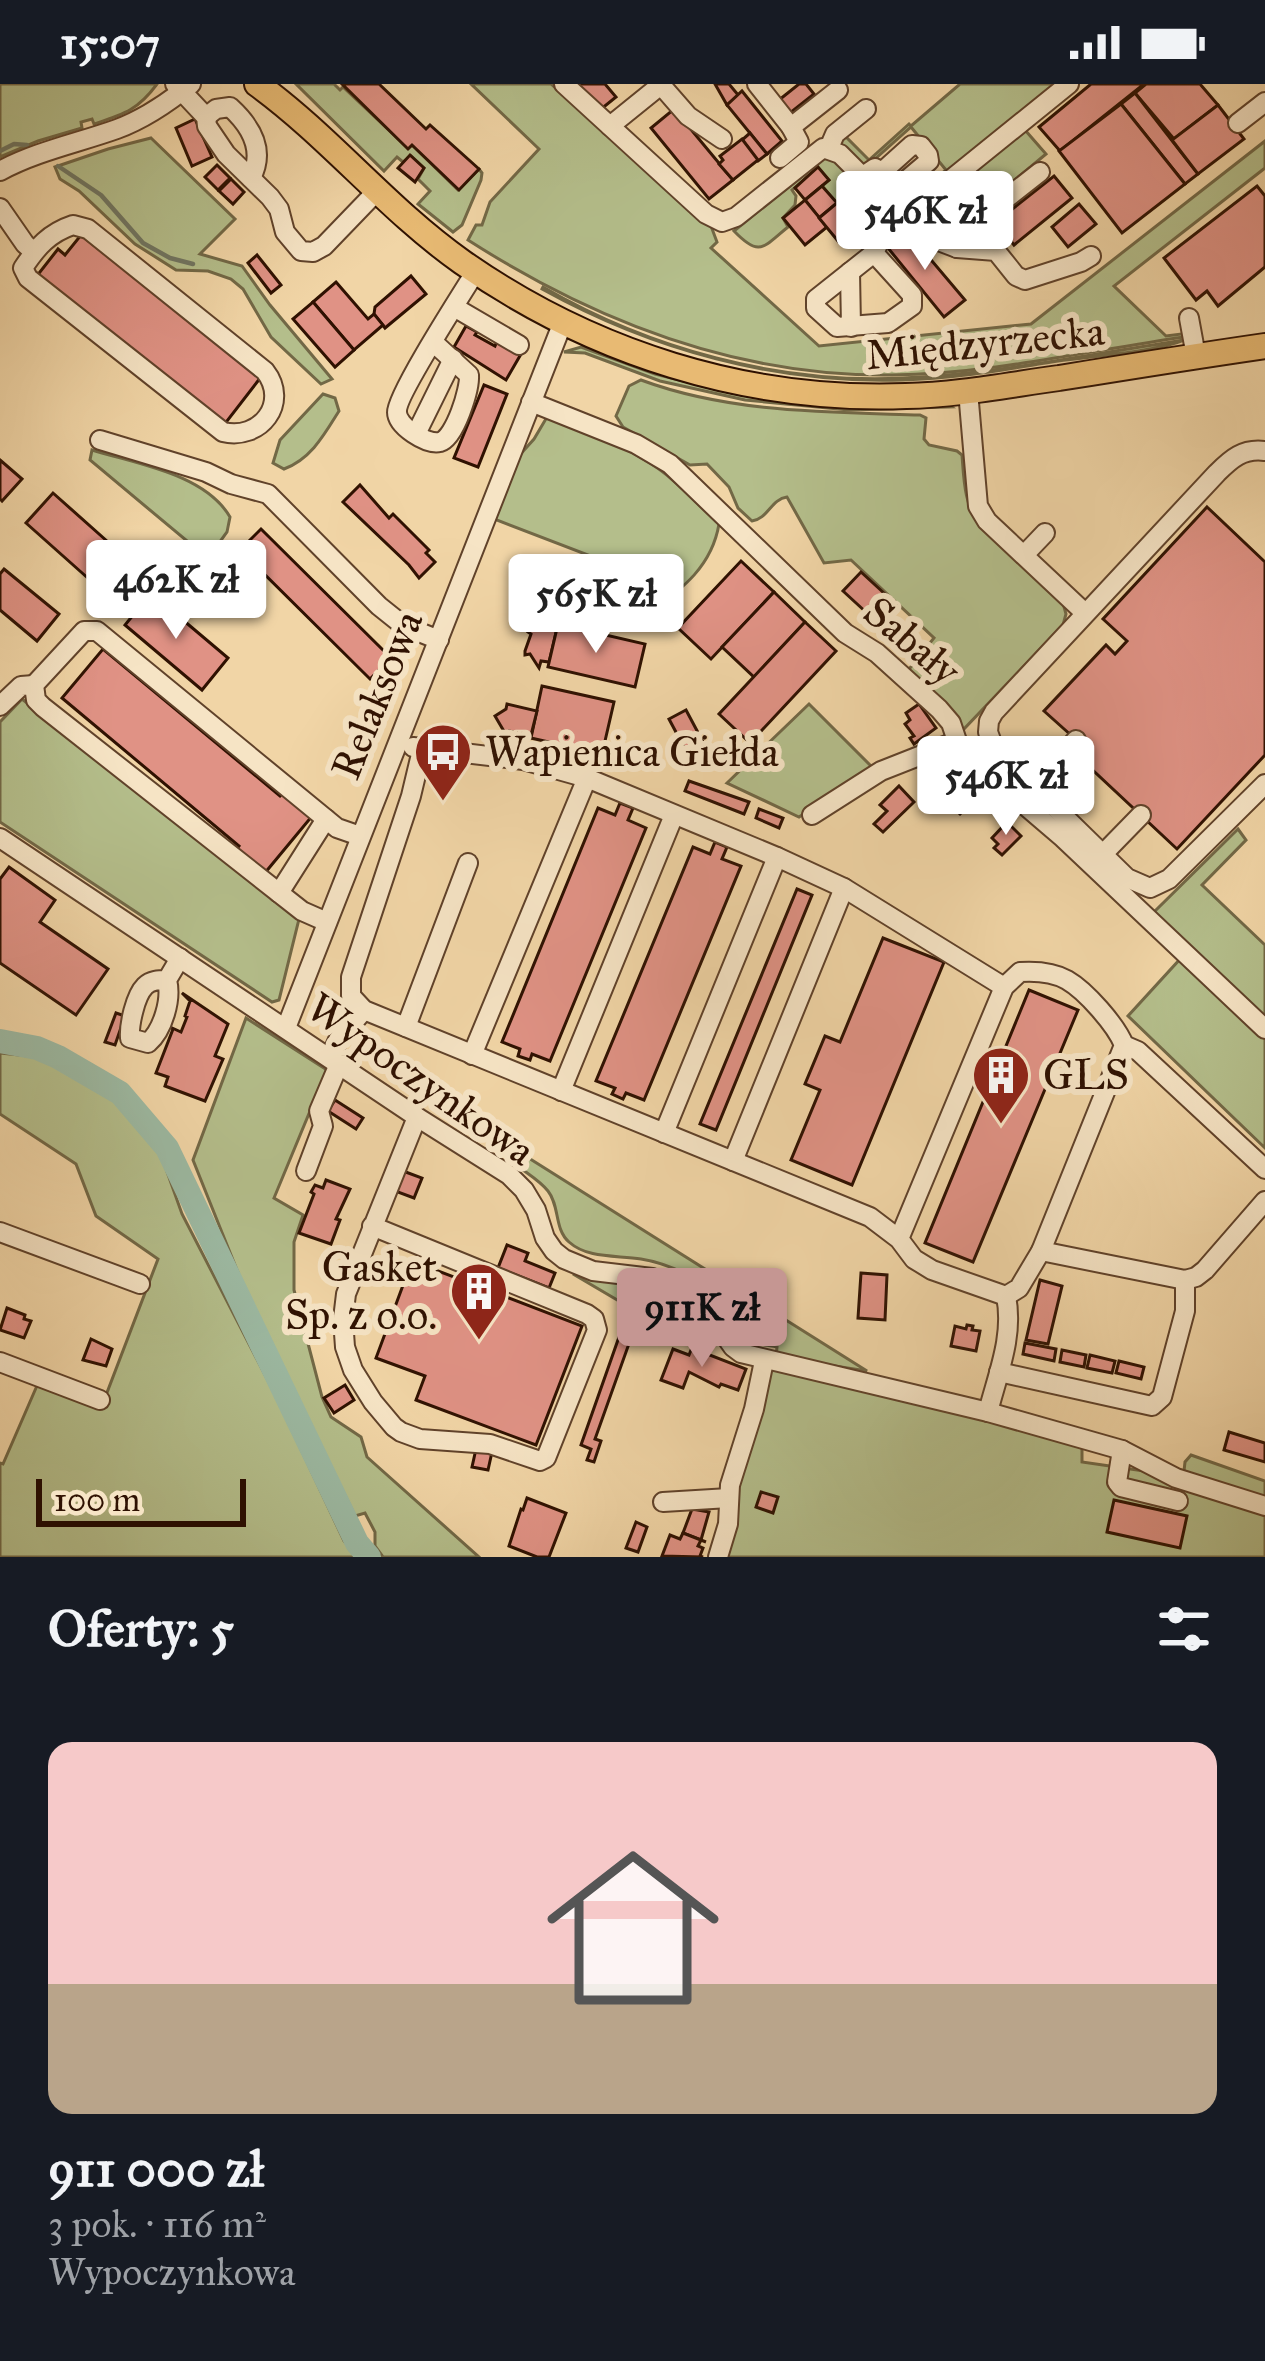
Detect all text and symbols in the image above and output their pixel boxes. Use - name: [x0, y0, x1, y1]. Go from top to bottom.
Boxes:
- text: 15:07: [60, 15, 160, 70]
- pin: 546K zł: [814, 171, 1036, 273]
- text: 546K zł: [863, 186, 987, 234]
- street label: Międzyrzecka: [863, 305, 1107, 381]
- pin: 462K zł: [65, 540, 287, 642]
- pin: 565K zł: [485, 554, 707, 656]
- text: 462K zł: [113, 555, 239, 603]
- text: 565K zł: [536, 569, 656, 617]
- street label: Sabały: [853, 586, 972, 697]
- street label: Relaksowa: [320, 603, 434, 787]
- bus stop icon: Wapienica Giełda: [412, 721, 474, 803]
- place label: Wapienica Giełda: [485, 726, 779, 778]
- pin: 546K zł: [895, 736, 1117, 838]
- text: 546K zł: [944, 751, 1068, 799]
- street label: Wypoczynkowa: [297, 981, 545, 1177]
- building icon: GLS: [970, 1044, 1032, 1126]
- place label: GLS: [1043, 1049, 1129, 1101]
- place label: Gasket Sp. z o.o.: [285, 1241, 437, 1341]
- building icon: Gasket Sp. z o.o.: [448, 1260, 510, 1342]
- pin: 911K zł: [591, 1268, 813, 1370]
- text: 911K zł: [644, 1283, 760, 1331]
- scale bar: [36, 1473, 246, 1526]
- text: 100 m: [54, 1480, 140, 1520]
- icon: filters: [1151, 1596, 1217, 1662]
- text: Oferty: 5: [48, 1598, 234, 1660]
- icon: home: [525, 1820, 741, 2036]
- text: 911 000 zł: [48, 2138, 264, 2200]
- text: 3 pok. · 116 m²: [48, 2200, 266, 2248]
- text: Wypoczynkowa: [48, 2248, 295, 2296]

